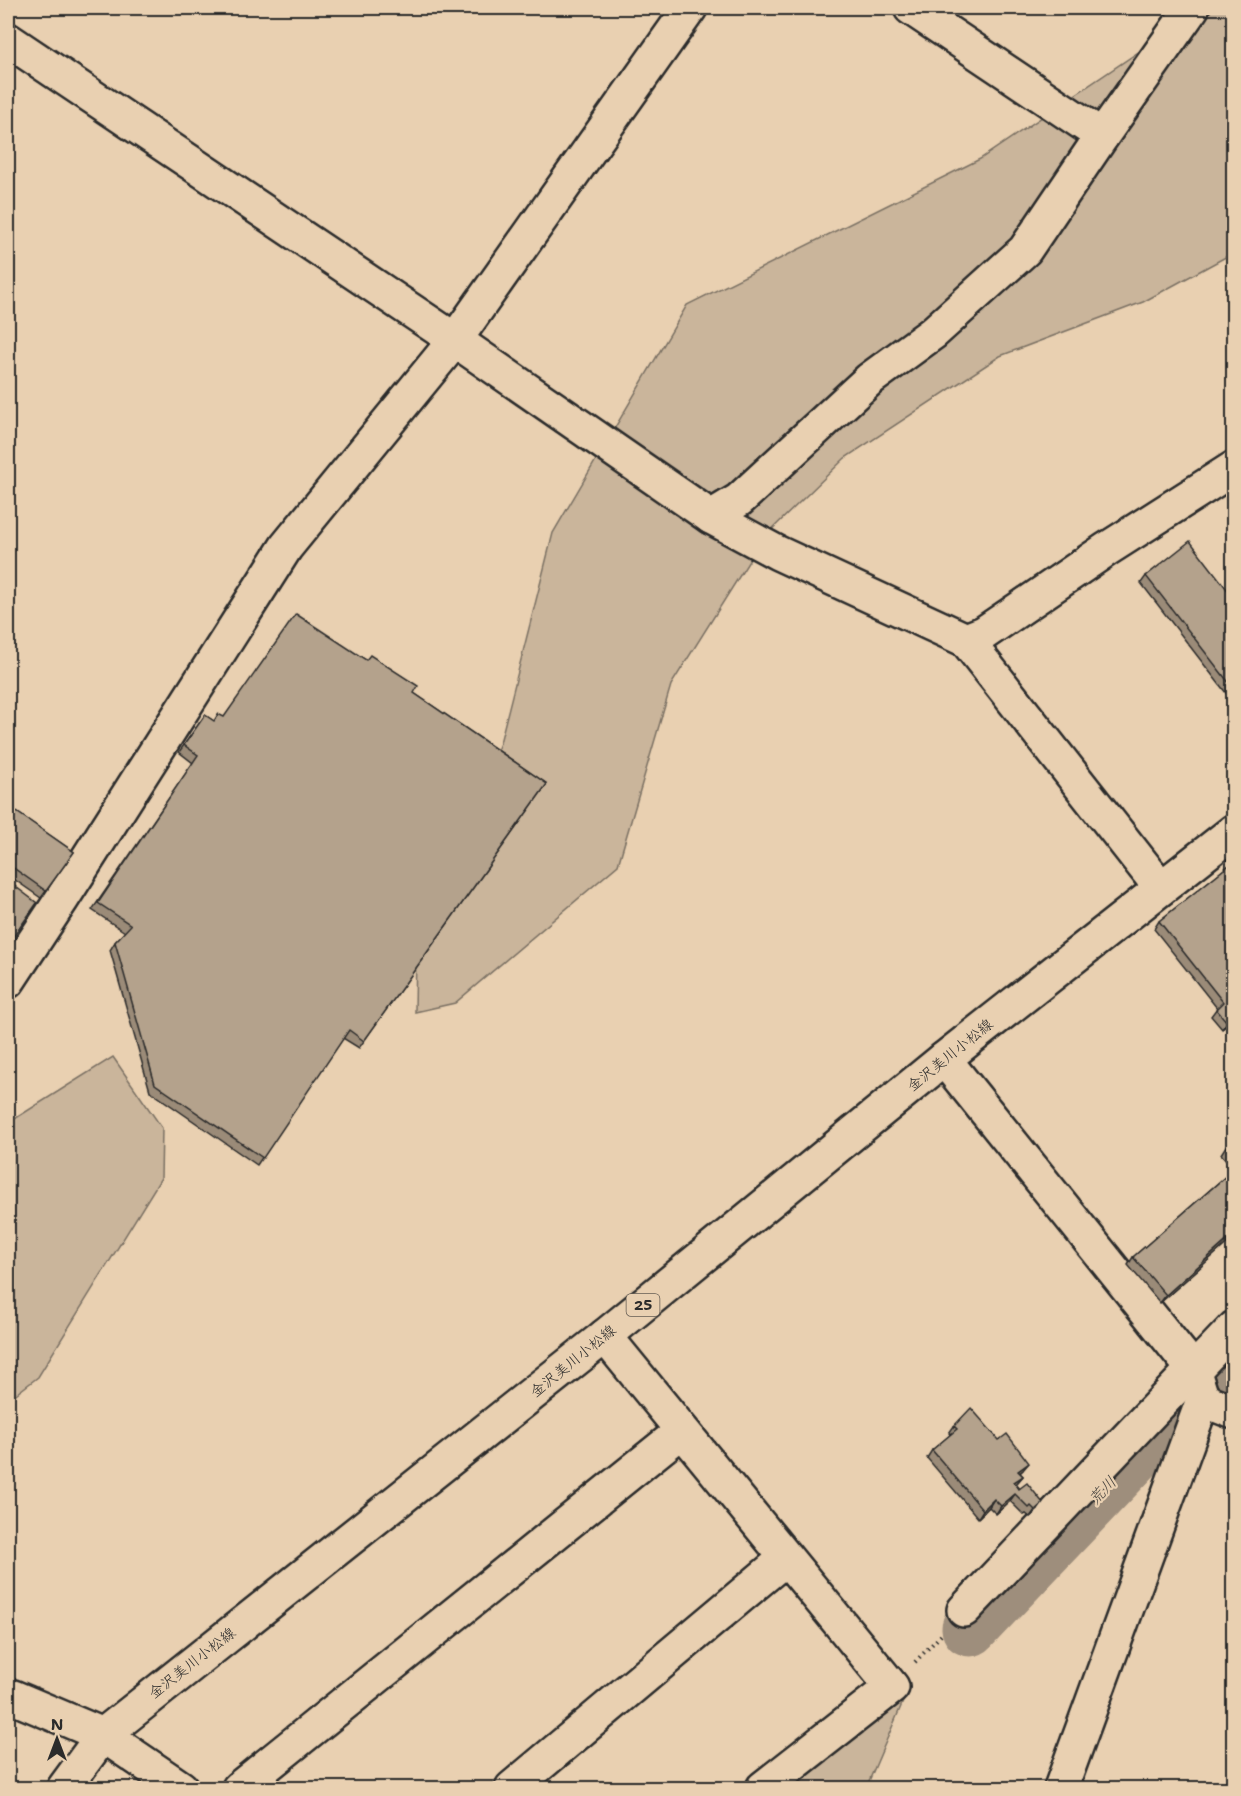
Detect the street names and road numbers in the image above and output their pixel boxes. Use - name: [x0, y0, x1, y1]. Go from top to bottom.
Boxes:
- street label: 金沢美川小松線: [903, 1014, 997, 1096]
- road number: 25: [626, 1294, 660, 1316]
- street label: 金沢美川小松線: [526, 1320, 620, 1402]
- street label: 金沢美川小松線: [144, 1623, 240, 1703]

